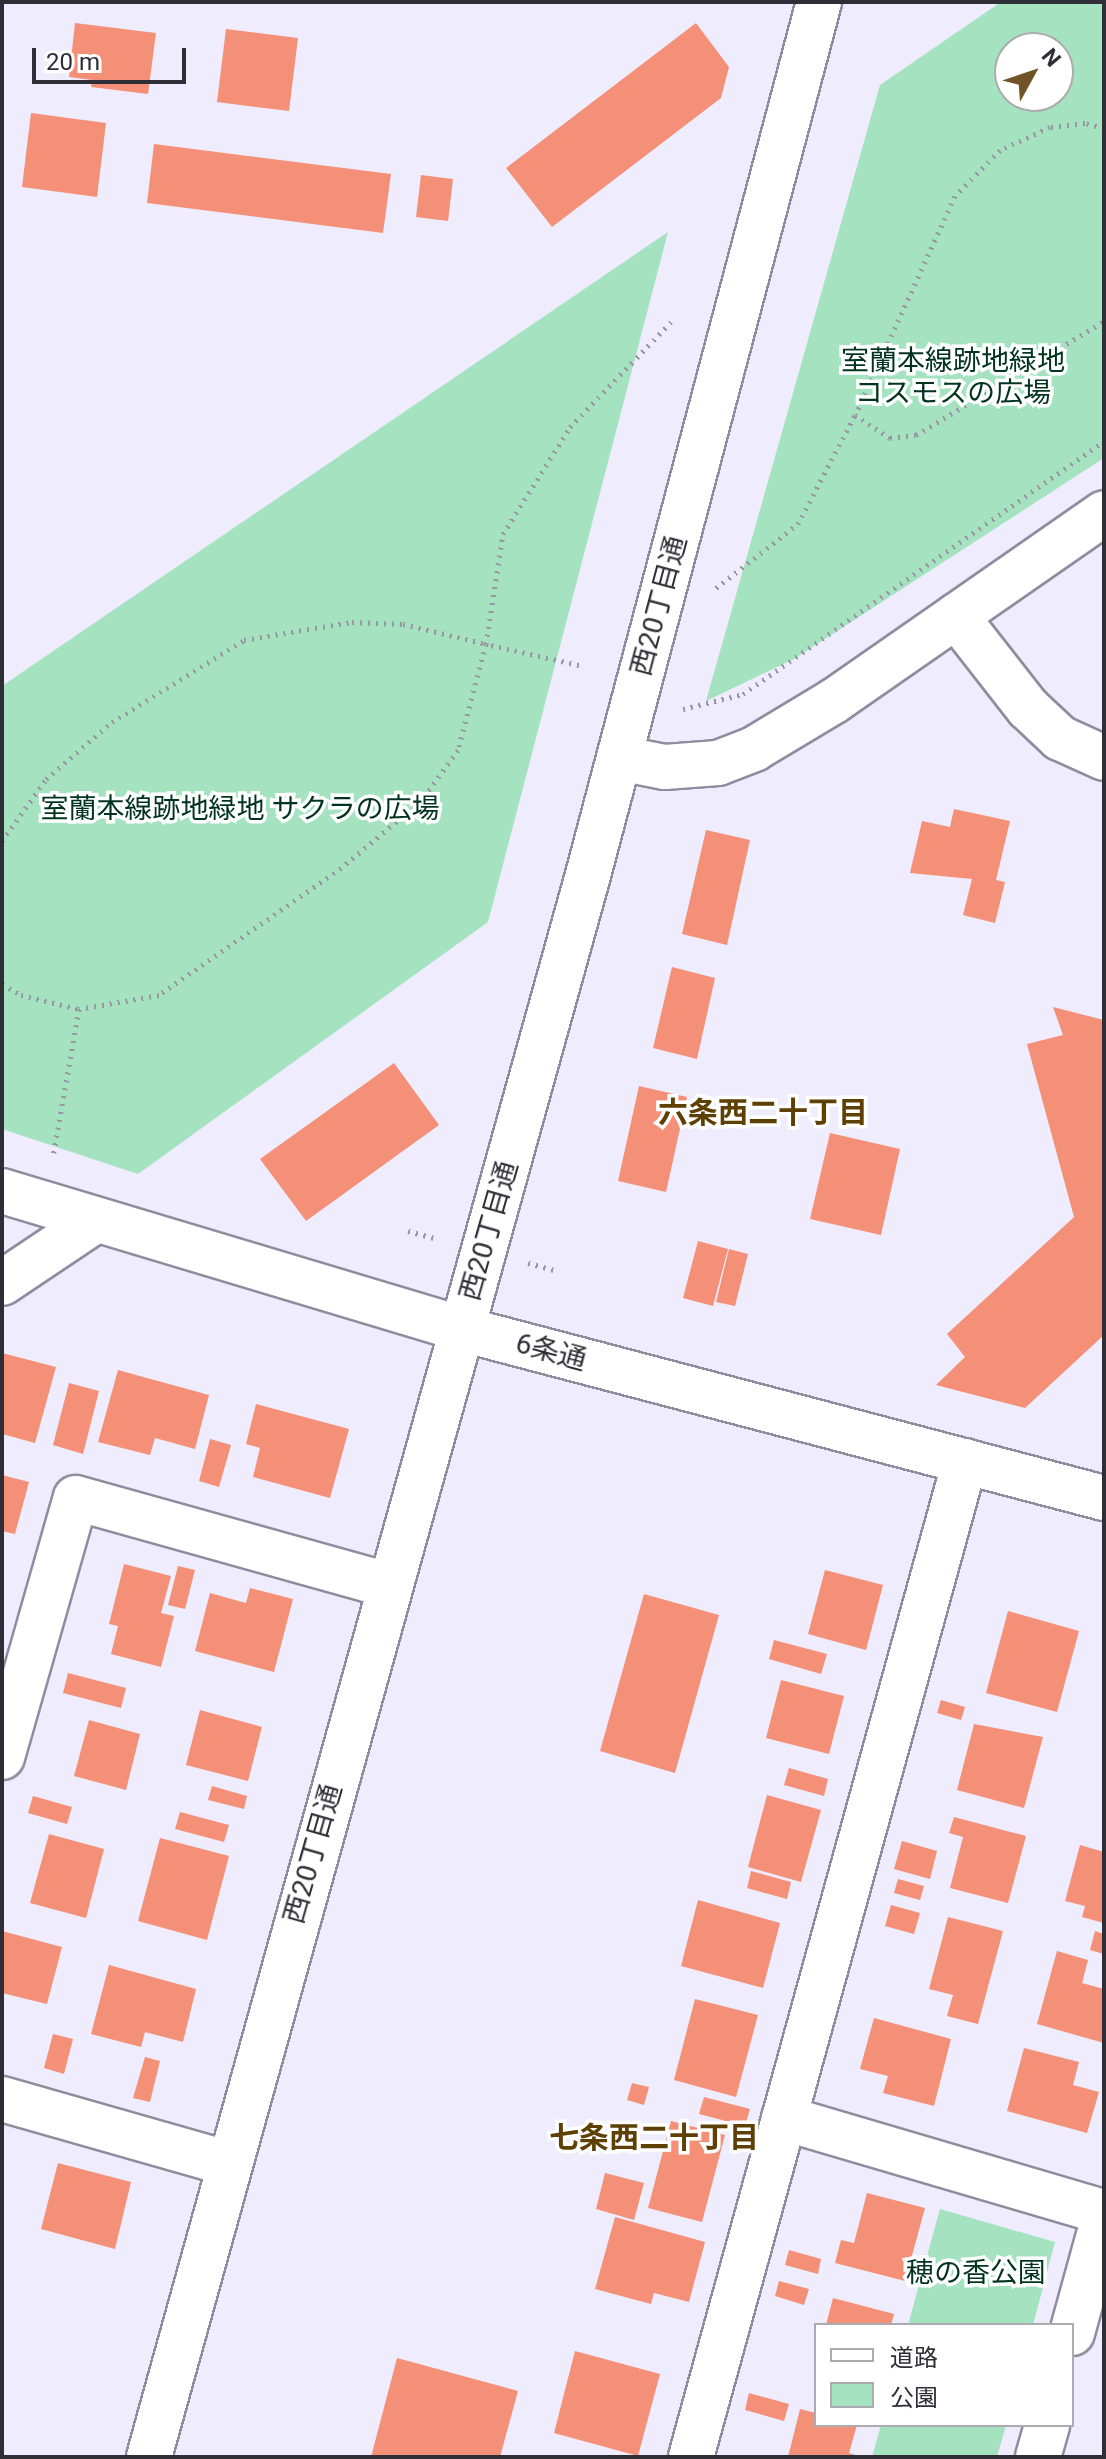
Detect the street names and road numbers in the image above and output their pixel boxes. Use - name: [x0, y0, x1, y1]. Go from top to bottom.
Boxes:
- street label: 西20丁目通: [624, 532, 694, 680]
- street label: 西20丁目通: [453, 1157, 525, 1305]
- street label: 6条通: [512, 1326, 590, 1378]
- street label: 西20丁目通: [277, 1780, 349, 1928]

